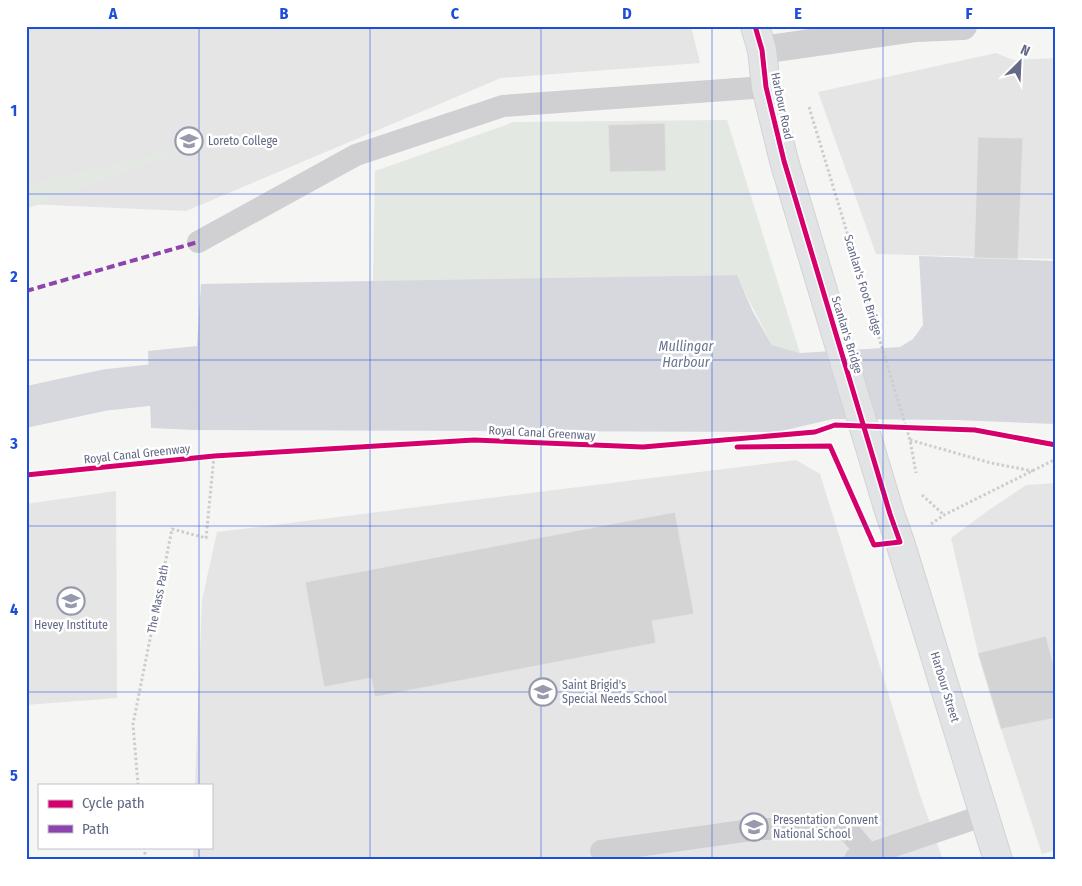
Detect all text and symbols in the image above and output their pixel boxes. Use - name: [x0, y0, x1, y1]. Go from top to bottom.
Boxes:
- text: A: [108, 4, 118, 23]
- text: B: [280, 4, 289, 23]
- text: C: [451, 4, 460, 23]
- text: D: [622, 4, 632, 23]
- text: E: [794, 4, 802, 23]
- text: F: [965, 4, 973, 23]
- north arrow: [994, 38, 1044, 88]
- text: N: [1018, 41, 1032, 60]
- street label: Harbour Road: [768, 71, 796, 141]
- text: 1: [11, 101, 17, 120]
- school or university icon: Loreto College: [174, 126, 204, 156]
- place label: Loreto College: [208, 134, 278, 148]
- street label: Scanlan's Foot Bridge: [841, 233, 885, 337]
- text: 2: [9, 267, 18, 286]
- street label: Scanlan's Bridge: [829, 295, 865, 375]
- water label: Mullingar Harbour: [659, 338, 715, 371]
- street label: Royal Canal Greenway: [488, 423, 597, 443]
- text: 3: [9, 434, 18, 453]
- street label: Royal Canal Greenway: [83, 441, 192, 467]
- street label: The Mass Path: [144, 563, 172, 635]
- school or university icon: Hevey Institute: [56, 586, 86, 616]
- text: 4: [10, 600, 18, 619]
- place label: Hevey Institute: [34, 618, 108, 632]
- street label: Harbour Street: [928, 650, 962, 724]
- school or university icon: Saint Brigid's Special Needs School: [528, 677, 558, 707]
- place label: Saint Brigid's Special Needs School: [562, 678, 667, 706]
- text: 5: [10, 766, 18, 785]
- legend: [38, 784, 212, 848]
- text: Cycle path: [82, 794, 145, 812]
- school or university icon: Presentation Convent National School: [739, 812, 769, 842]
- place label: Presentation Convent National School: [773, 813, 878, 841]
- text: Path: [82, 820, 109, 838]

